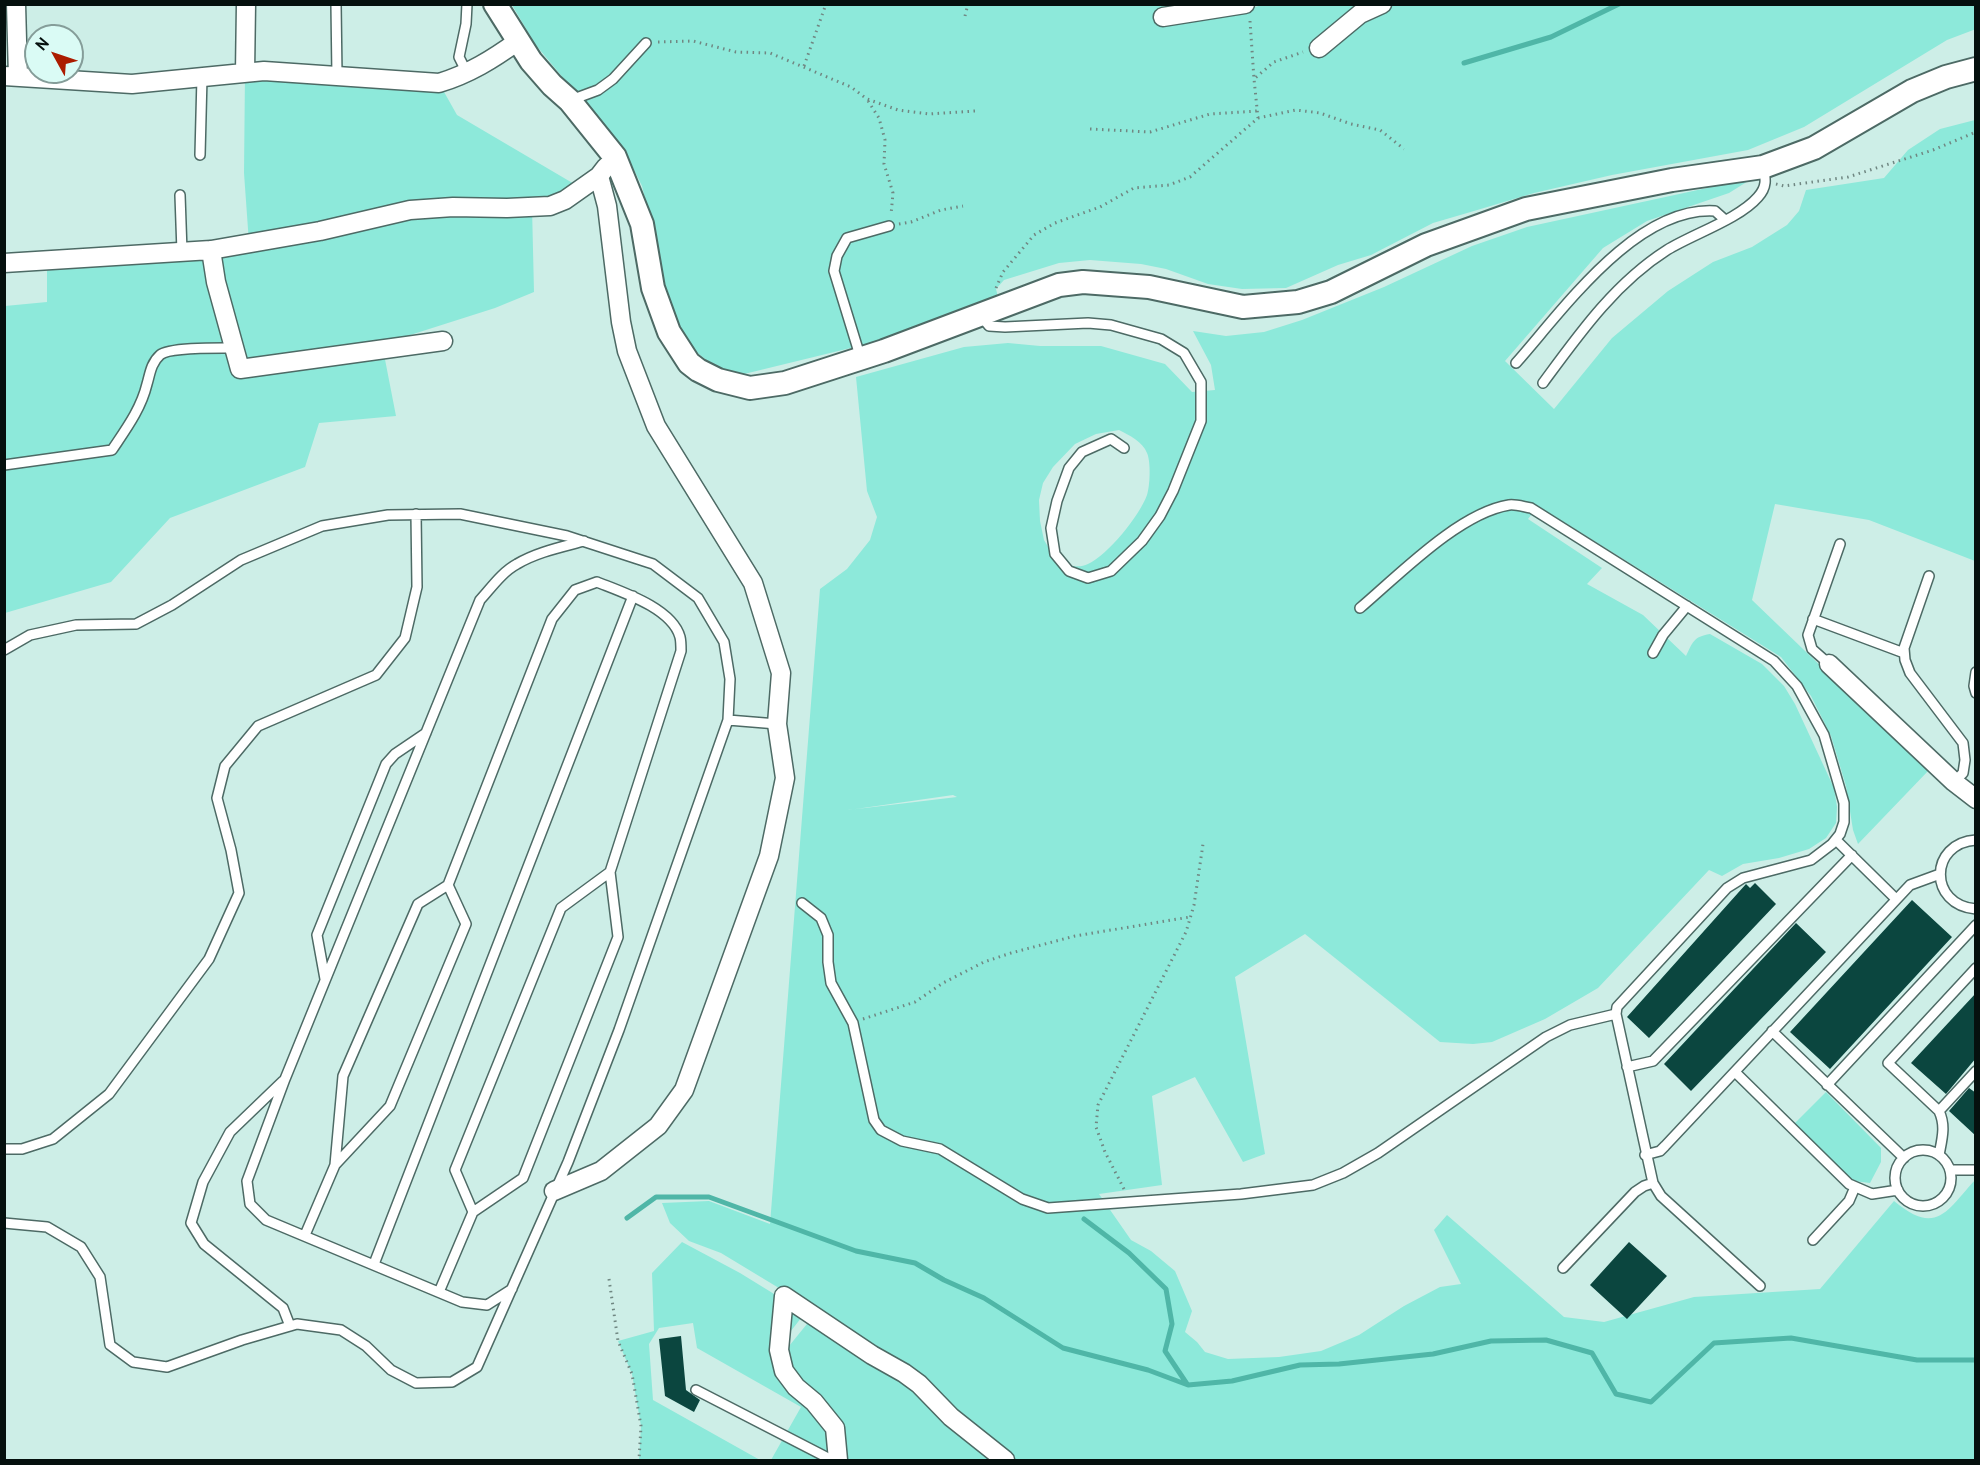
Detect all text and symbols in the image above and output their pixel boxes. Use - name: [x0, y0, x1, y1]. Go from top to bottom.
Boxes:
- north arrow: [24, 24, 84, 84]
- text: N: [31, 33, 53, 54]

